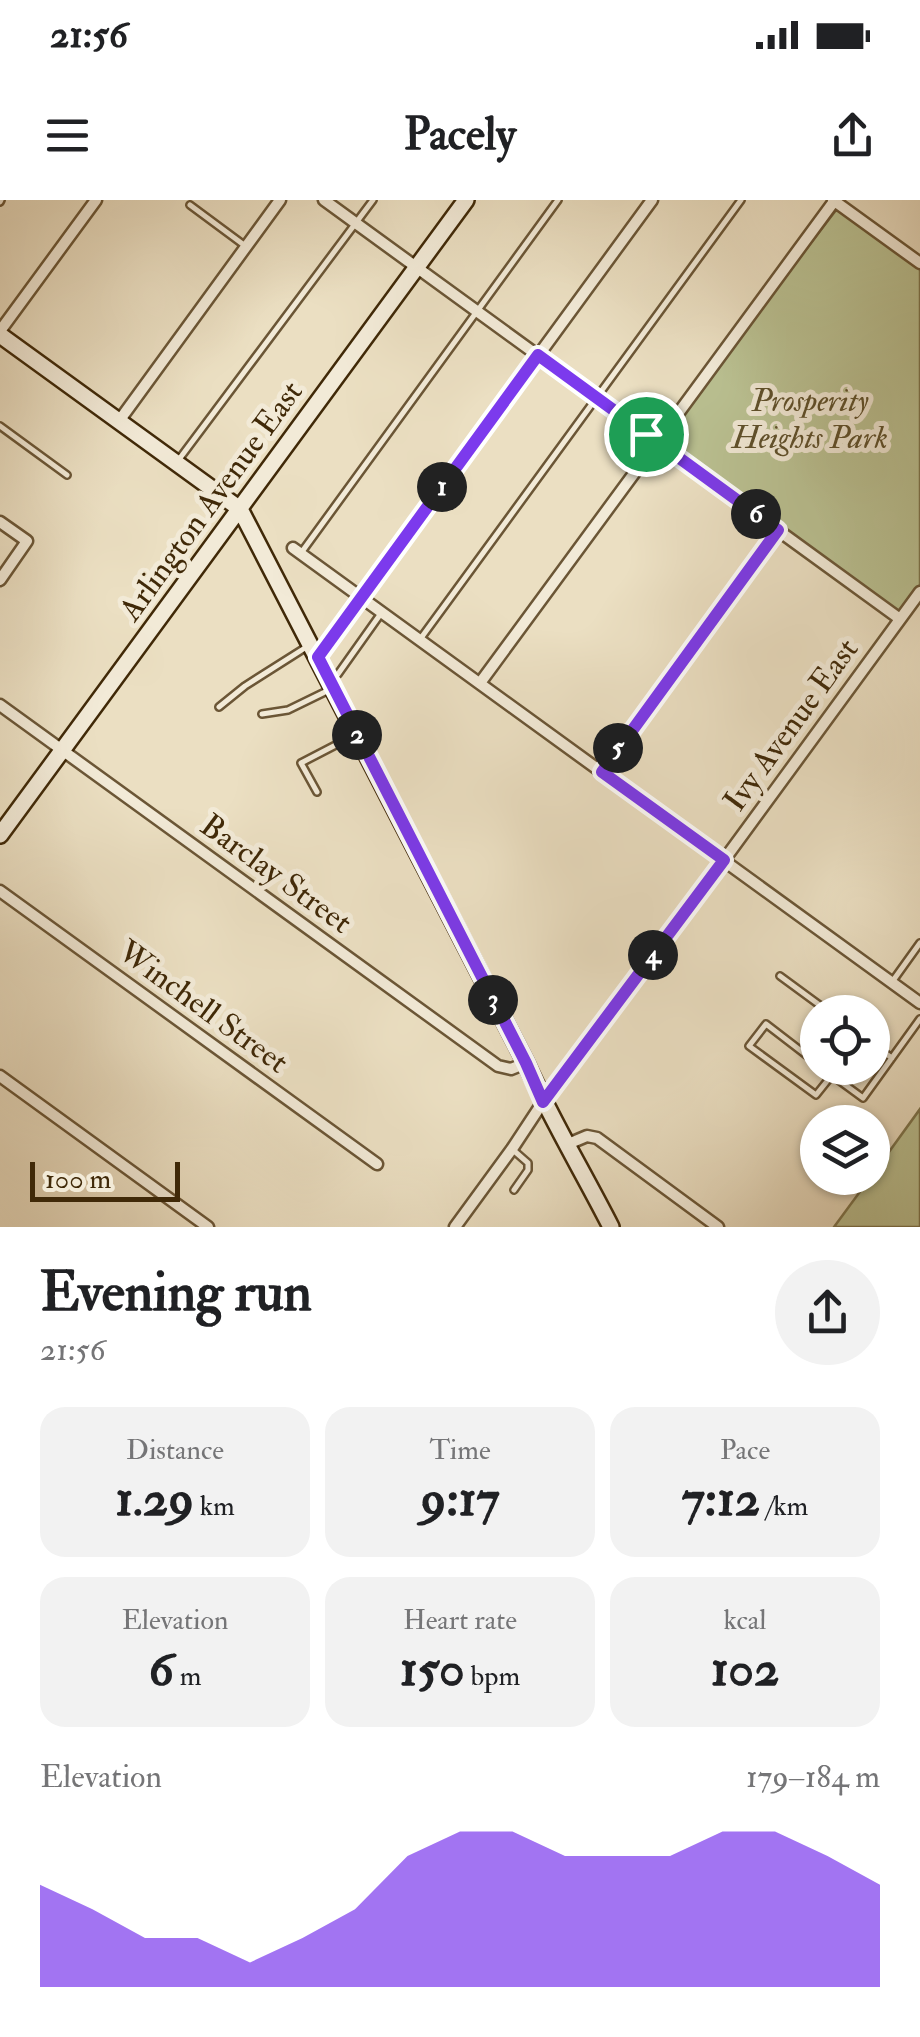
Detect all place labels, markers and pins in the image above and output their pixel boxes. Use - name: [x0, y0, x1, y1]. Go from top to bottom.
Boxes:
- pin: [604, 392, 689, 477]
- pin: 1: [417, 462, 467, 512]
- pin: 6: [731, 489, 781, 539]
- pin: 2: [332, 710, 382, 760]
- pin: 5: [593, 723, 643, 773]
- pin: 4: [628, 930, 678, 980]
- pin: 3: [468, 975, 518, 1025]

